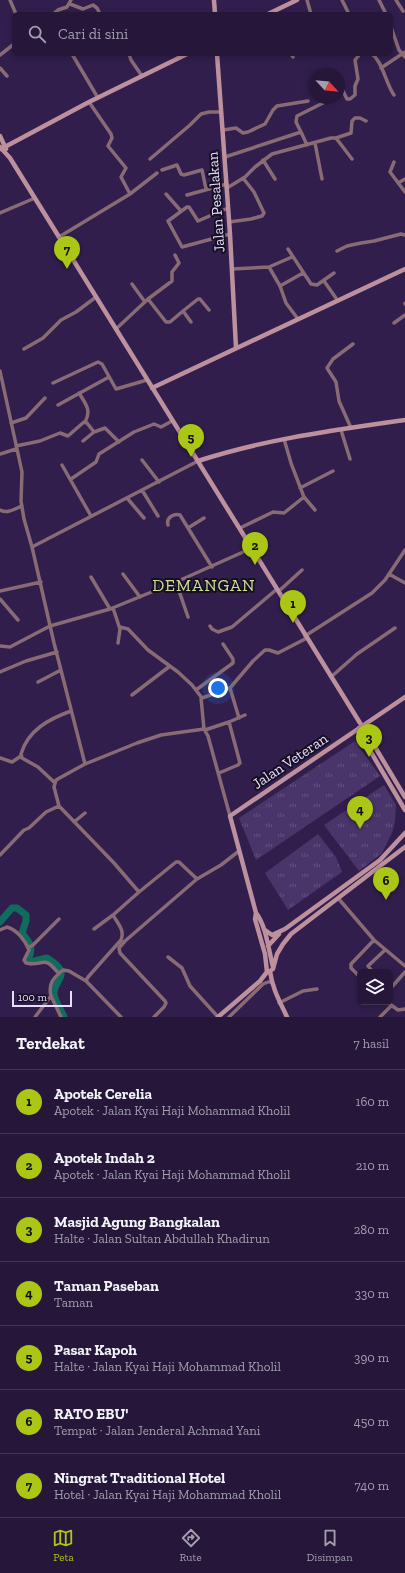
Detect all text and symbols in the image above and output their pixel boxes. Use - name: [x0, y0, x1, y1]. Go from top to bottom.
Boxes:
- search box: [12, 12, 393, 56]
- icon: search: [26, 23, 48, 45]
- text: Cari di sini: [58, 25, 128, 43]
- north arrow: [309, 68, 345, 104]
- street label: Jalan Pesalakan: [203, 151, 228, 253]
- pin: 7: [54, 236, 80, 269]
- pin: 5: [178, 424, 204, 457]
- pin: 2: [242, 532, 268, 565]
- district label: DEMANGAN: [152, 575, 256, 595]
- pin: 1: [280, 590, 306, 623]
- your location: [208, 678, 228, 698]
- pin: 3: [356, 724, 382, 757]
- street label: Jalan Veteran: [249, 729, 331, 793]
- pin: 4: [347, 796, 373, 829]
- pin: 6: [373, 867, 399, 900]
- map controls: [357, 969, 393, 1005]
- button: layers: [357, 969, 393, 1005]
- scale bar: [12, 989, 72, 1008]
- text: 100 m: [18, 991, 47, 1004]
- text: Terdekat: [16, 1033, 85, 1053]
- text: 7 hasil: [354, 1036, 389, 1051]
- text: Apotek Cerelia: [54, 1085, 152, 1103]
- text: 1: [26, 1094, 32, 1109]
- text: 160 m: [355, 1094, 389, 1109]
- text: Apotek · Jalan Kyai Haji Mohammad Kholil: [54, 1103, 290, 1118]
- text: Apotek Indah 2: [54, 1149, 155, 1167]
- text: 2: [26, 1158, 32, 1173]
- text: 210 m: [356, 1158, 389, 1173]
- text: Apotek · Jalan Kyai Haji Mohammad Kholil: [54, 1167, 290, 1182]
- text: Masjid Agung Bangkalan: [54, 1213, 220, 1231]
- text: 3: [26, 1222, 32, 1237]
- text: 280 m: [354, 1222, 389, 1237]
- text: Halte · Jalan Sultan Abdullah Khadirun: [54, 1231, 270, 1246]
- text: Taman Paseban: [54, 1277, 159, 1295]
- text: 4: [25, 1286, 33, 1301]
- text: 330 m: [355, 1286, 389, 1301]
- text: Taman: [54, 1295, 93, 1310]
- text: Pasar Kapoh: [54, 1341, 137, 1359]
- text: 5: [26, 1350, 32, 1365]
- text: 390 m: [354, 1350, 389, 1365]
- text: Halte · Jalan Kyai Haji Mohammad Kholil: [54, 1359, 281, 1374]
- text: RATO EBU': [54, 1405, 128, 1423]
- text: 6: [26, 1414, 32, 1429]
- text: 450 m: [354, 1414, 389, 1429]
- text: Tempat · Jalan Jenderal Achmad Yani: [54, 1423, 260, 1438]
- text: Ningrat Traditional Hotel: [54, 1469, 225, 1487]
- text: 7: [26, 1478, 32, 1493]
- text: 740 m: [355, 1478, 389, 1493]
- text: Hotel · Jalan Kyai Haji Mohammad Kholil: [54, 1487, 281, 1502]
- tab: Peta: [52, 1527, 74, 1564]
- tab: Rute: [179, 1527, 202, 1564]
- tab: Disimpan: [307, 1527, 353, 1564]

